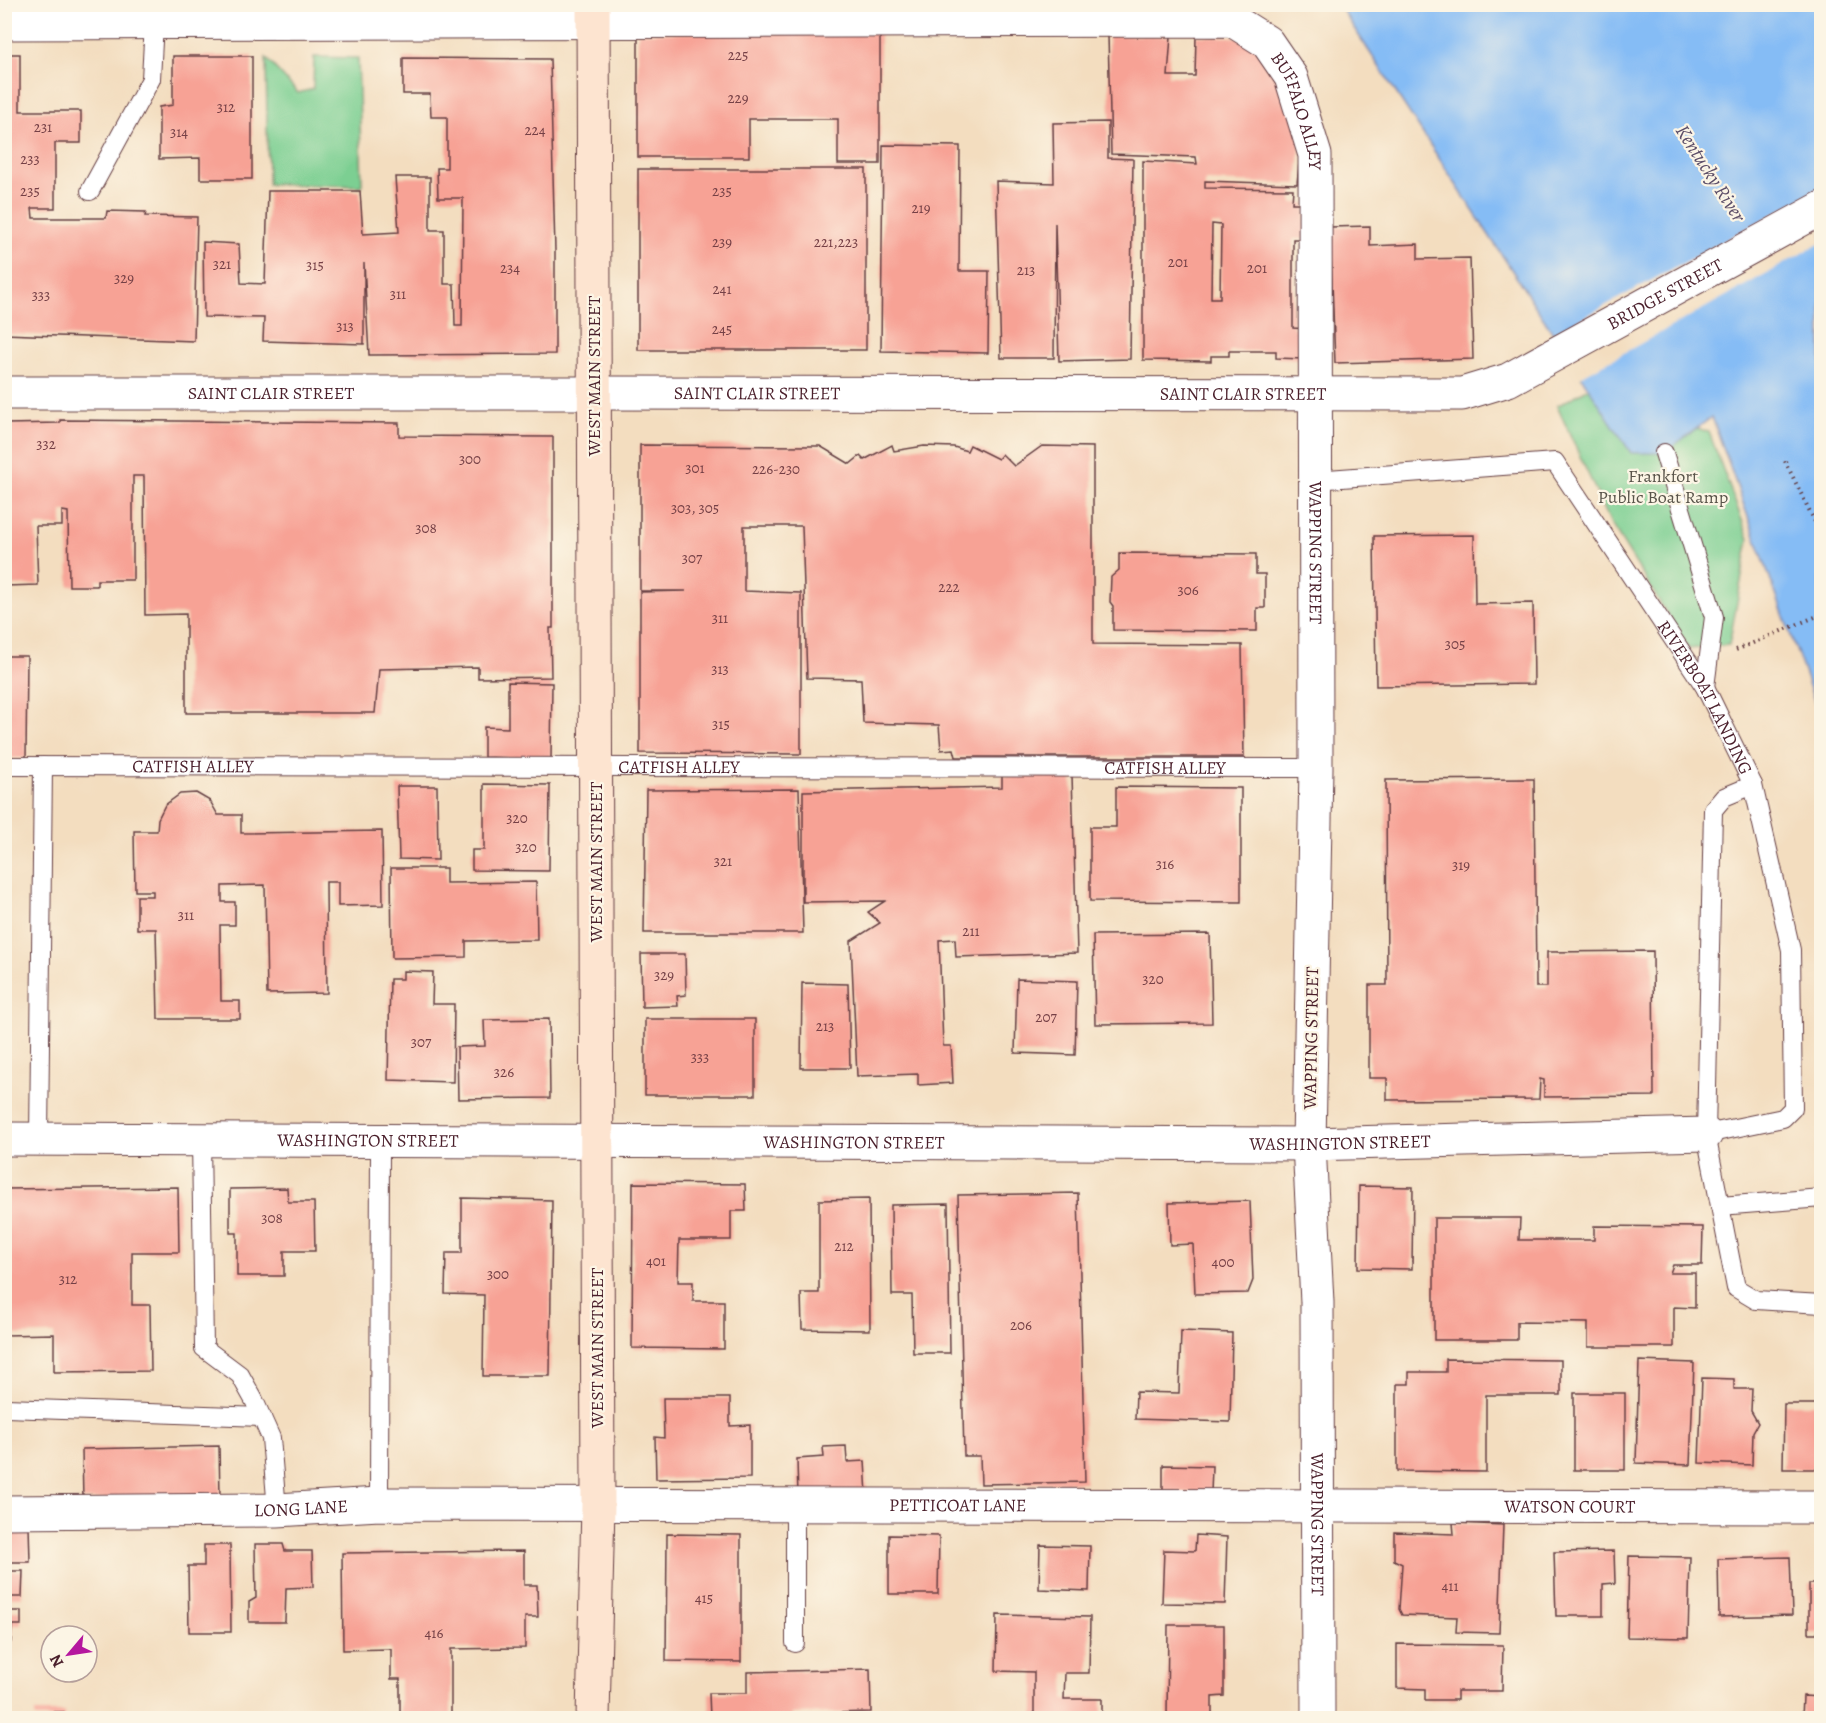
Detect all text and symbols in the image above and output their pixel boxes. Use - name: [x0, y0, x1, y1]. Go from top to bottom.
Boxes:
- house number: 225: [728, 45, 748, 65]
- street label: BUFFALO ALLEY: [1265, 47, 1327, 171]
- house number: 229: [727, 88, 749, 108]
- house number: 312: [217, 97, 235, 117]
- house number: 231: [34, 117, 52, 137]
- water label: Kentucky River: [1669, 119, 1753, 228]
- house number: 224: [524, 120, 546, 140]
- house number: 314: [170, 122, 188, 142]
- house number: 233: [20, 149, 40, 169]
- house number: 235: [20, 181, 40, 201]
- house number: 235: [712, 181, 732, 201]
- house number: 219: [911, 198, 931, 218]
- house number: 239: [712, 232, 732, 252]
- house number: 221,223: [814, 232, 858, 252]
- house number: 201: [1168, 252, 1188, 272]
- street label: BRIDGE STREET: [1603, 253, 1727, 335]
- house number: 321: [213, 254, 231, 274]
- house number: 315: [306, 255, 324, 275]
- house number: 234: [500, 258, 520, 278]
- house number: 201: [1247, 258, 1267, 278]
- house number: 213: [1017, 260, 1035, 280]
- house number: 329: [114, 268, 134, 288]
- house number: 241: [712, 279, 732, 299]
- house number: 311: [390, 284, 406, 304]
- house number: 333: [32, 285, 50, 305]
- street label: WEST MAIN STREET: [582, 296, 606, 457]
- house number: 313: [336, 316, 354, 336]
- house number: 245: [712, 319, 732, 339]
- street label: SAINT CLAIR STREET: [188, 381, 354, 405]
- street label: SAINT CLAIR STREET: [674, 381, 840, 405]
- street label: SAINT CLAIR STREET: [1160, 382, 1326, 406]
- house number: 332: [36, 434, 56, 454]
- house number: 300: [459, 449, 481, 469]
- house number: 301: [685, 458, 705, 478]
- house number: 226-230: [752, 459, 800, 479]
- park label: Frankfort Public Boat Ramp: [1598, 464, 1728, 509]
- street label: WAPPING STREET: [1304, 480, 1328, 624]
- house number: 303, 305: [671, 498, 719, 518]
- house number: 308: [415, 518, 437, 538]
- house number: 307: [682, 548, 703, 568]
- house number: 222: [938, 577, 960, 597]
- house number: 306: [1177, 580, 1199, 600]
- house number: 311: [712, 608, 728, 628]
- street label: RIVERBOAT LANDING: [1652, 615, 1758, 778]
- house number: 305: [1445, 634, 1465, 654]
- house number: 313: [711, 659, 729, 679]
- house number: 315: [712, 714, 730, 734]
- street label: CATFISH ALLEY: [132, 754, 255, 778]
- street label: CATFISH ALLEY: [618, 755, 741, 779]
- street label: CATFISH ALLEY: [1104, 756, 1227, 780]
- street label: WEST MAIN STREET: [584, 782, 608, 943]
- house number: 320: [506, 808, 528, 828]
- house number: 320: [515, 837, 537, 857]
- house number: 321: [714, 851, 732, 871]
- house number: 316: [1156, 854, 1174, 874]
- house number: 319: [1452, 855, 1470, 875]
- house number: 311: [178, 905, 194, 925]
- house number: 211: [962, 921, 980, 941]
- house number: 329: [654, 965, 674, 985]
- street label: WAPPING STREET: [1298, 966, 1324, 1111]
- house number: 320: [1142, 969, 1164, 989]
- house number: 207: [1035, 1007, 1057, 1027]
- house number: 213: [816, 1016, 834, 1036]
- house number: 307: [411, 1032, 432, 1052]
- house number: 333: [691, 1047, 709, 1067]
- house number: 326: [494, 1062, 514, 1082]
- street label: WASHINGTON STREET: [276, 1128, 459, 1153]
- street label: WASHINGTON STREET: [1248, 1129, 1431, 1156]
- street label: WASHINGTON STREET: [762, 1130, 945, 1155]
- house number: 308: [261, 1208, 283, 1228]
- house number: 212: [834, 1236, 854, 1256]
- house number: 401: [646, 1251, 666, 1271]
- house number: 400: [1212, 1252, 1234, 1272]
- house number: 300: [487, 1264, 509, 1284]
- street label: WEST MAIN STREET: [585, 1268, 609, 1429]
- house number: 312: [59, 1269, 77, 1289]
- house number: 206: [1010, 1315, 1032, 1335]
- street label: WAPPING STREET: [1305, 1452, 1330, 1596]
- street label: PETTICOAT LANE: [889, 1493, 1027, 1517]
- street label: LONG LANE: [254, 1494, 348, 1522]
- street label: WATSON COURT: [1503, 1494, 1636, 1519]
- house number: 411: [1441, 1576, 1459, 1596]
- house number: 415: [695, 1588, 713, 1608]
- house number: 416: [425, 1623, 443, 1643]
- north arrow: [39, 1624, 99, 1684]
- text: N: [44, 1650, 69, 1671]

